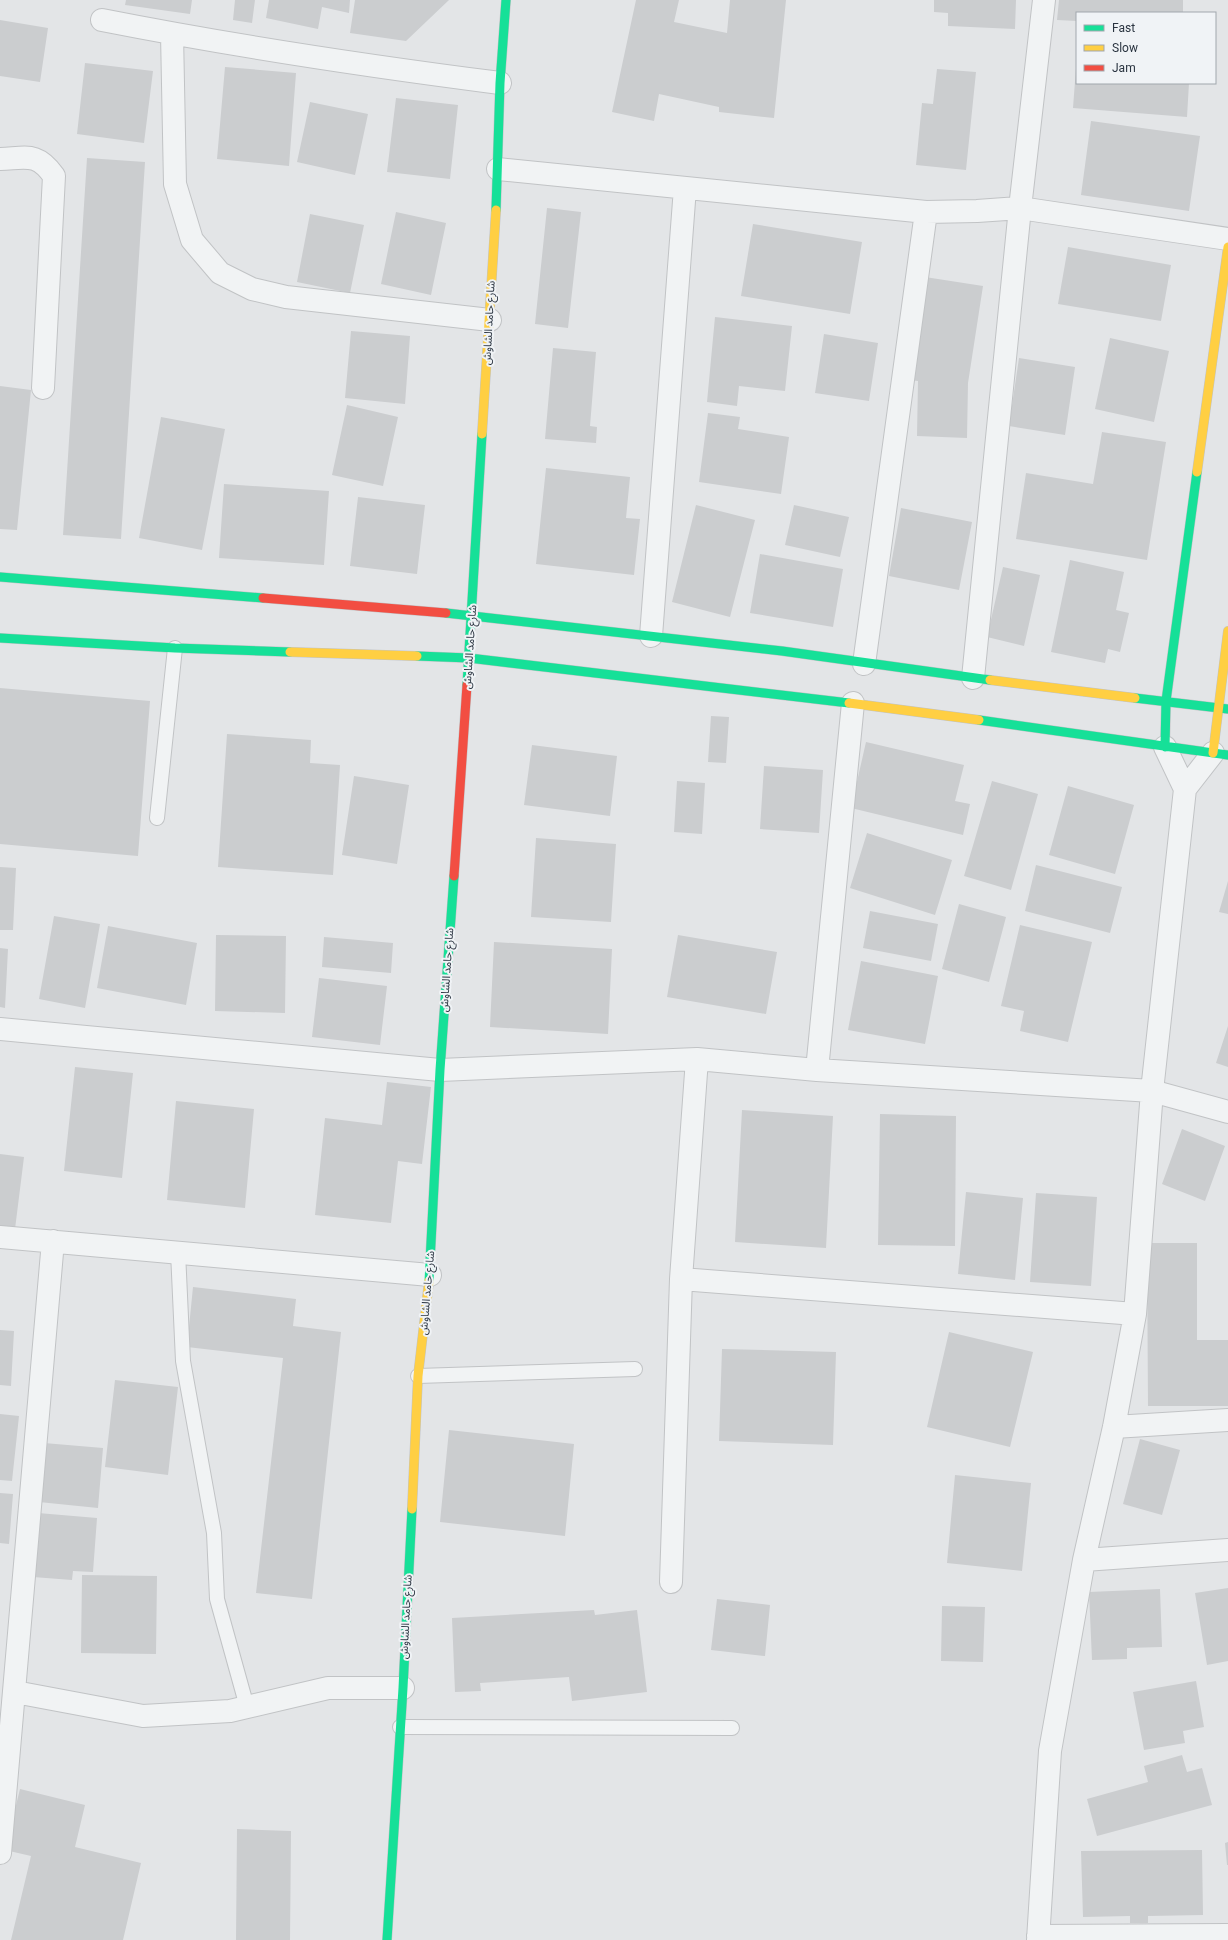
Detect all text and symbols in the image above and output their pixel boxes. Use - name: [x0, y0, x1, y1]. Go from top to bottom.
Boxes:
- legend: [1076, 12, 1216, 84]
- text: Fast: [1112, 21, 1135, 35]
- text: Slow: [1112, 41, 1138, 55]
- text: Jam: [1112, 61, 1136, 75]
- street label: شارع حامد الشاوش: [480, 280, 499, 366]
- street label: شارع حامد الشاوش: [461, 604, 480, 690]
- street label: شارع حامد الشاوش: [438, 927, 457, 1013]
- street label: شارع حامد الشاوش: [417, 1250, 438, 1336]
- street label: شارع حامد الشاوش: [397, 1574, 416, 1660]

